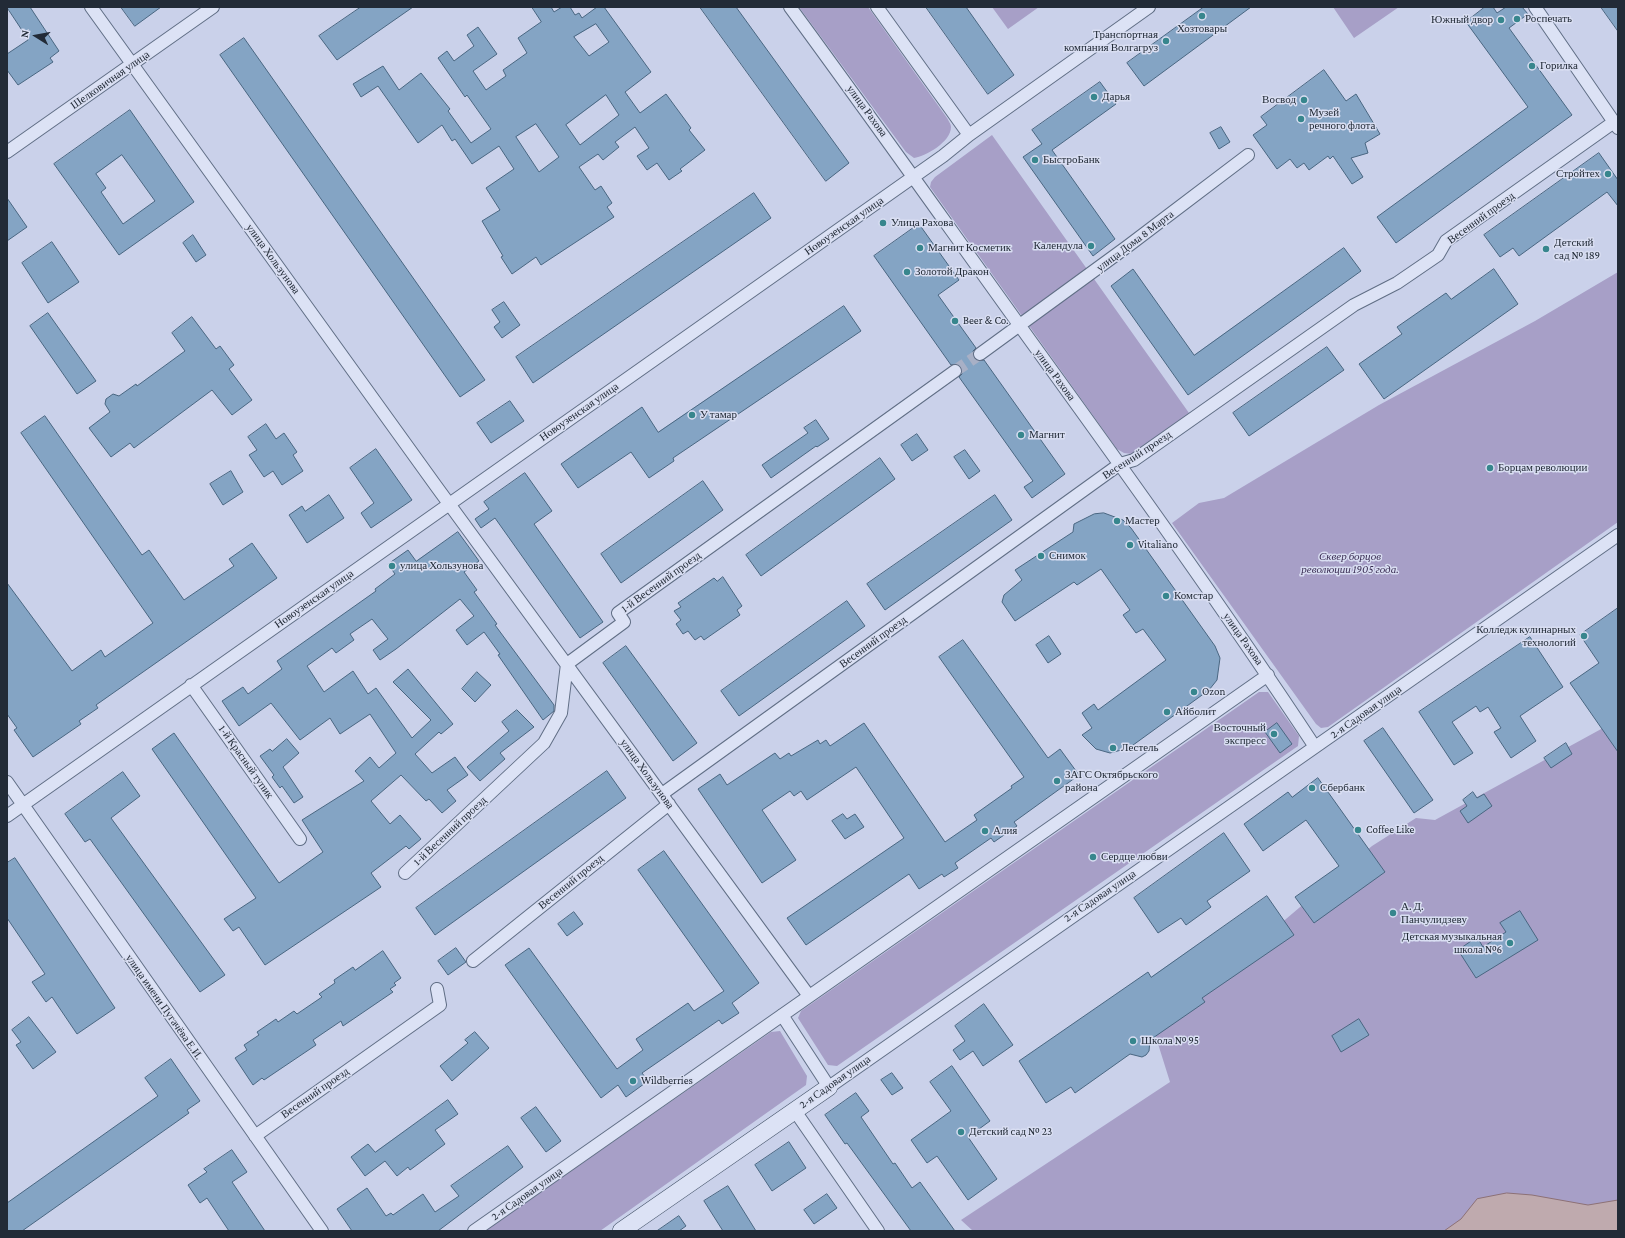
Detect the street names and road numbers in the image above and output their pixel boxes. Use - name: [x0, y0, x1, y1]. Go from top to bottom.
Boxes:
- street label: Шелковичная улица: [68, 48, 152, 112]
- street label: улица Рахова: [844, 83, 890, 139]
- street label: Весенний проезд: [1445, 189, 1517, 247]
- street label: Новоузенская улица: [802, 194, 886, 258]
- street label: улица Дома 8 Марта: [1094, 208, 1176, 274]
- street label: улица Хользунова: [243, 221, 303, 297]
- street label: улица Рахова: [1032, 347, 1078, 403]
- street label: Новоузенская улица: [537, 380, 621, 444]
- street label: Весенний проезд: [1100, 428, 1174, 482]
- street label: 1-й Весенний проезд: [619, 549, 703, 615]
- street label: Новоузенская улица: [272, 567, 356, 631]
- street label: улица Рахова: [1220, 610, 1266, 668]
- street label: Весенний проезд: [837, 613, 909, 671]
- street label: 2-я Садовая улица: [1328, 683, 1404, 741]
- street label: 1-й Красный тупик: [216, 723, 276, 801]
- street label: улица Хользунова: [617, 736, 677, 812]
- street label: 1-й Весенний проезд: [411, 794, 489, 868]
- street label: Весенний проезд: [536, 852, 606, 912]
- street label: 2-я Садовая улица: [1062, 867, 1138, 925]
- street label: улица имени Пугачёва Е.И.: [123, 952, 205, 1062]
- street label: 2-я Садовая улица: [797, 1053, 873, 1111]
- street label: Весенний проезд: [279, 1065, 351, 1121]
- street label: 2-я Садовая улица: [489, 1165, 565, 1223]

